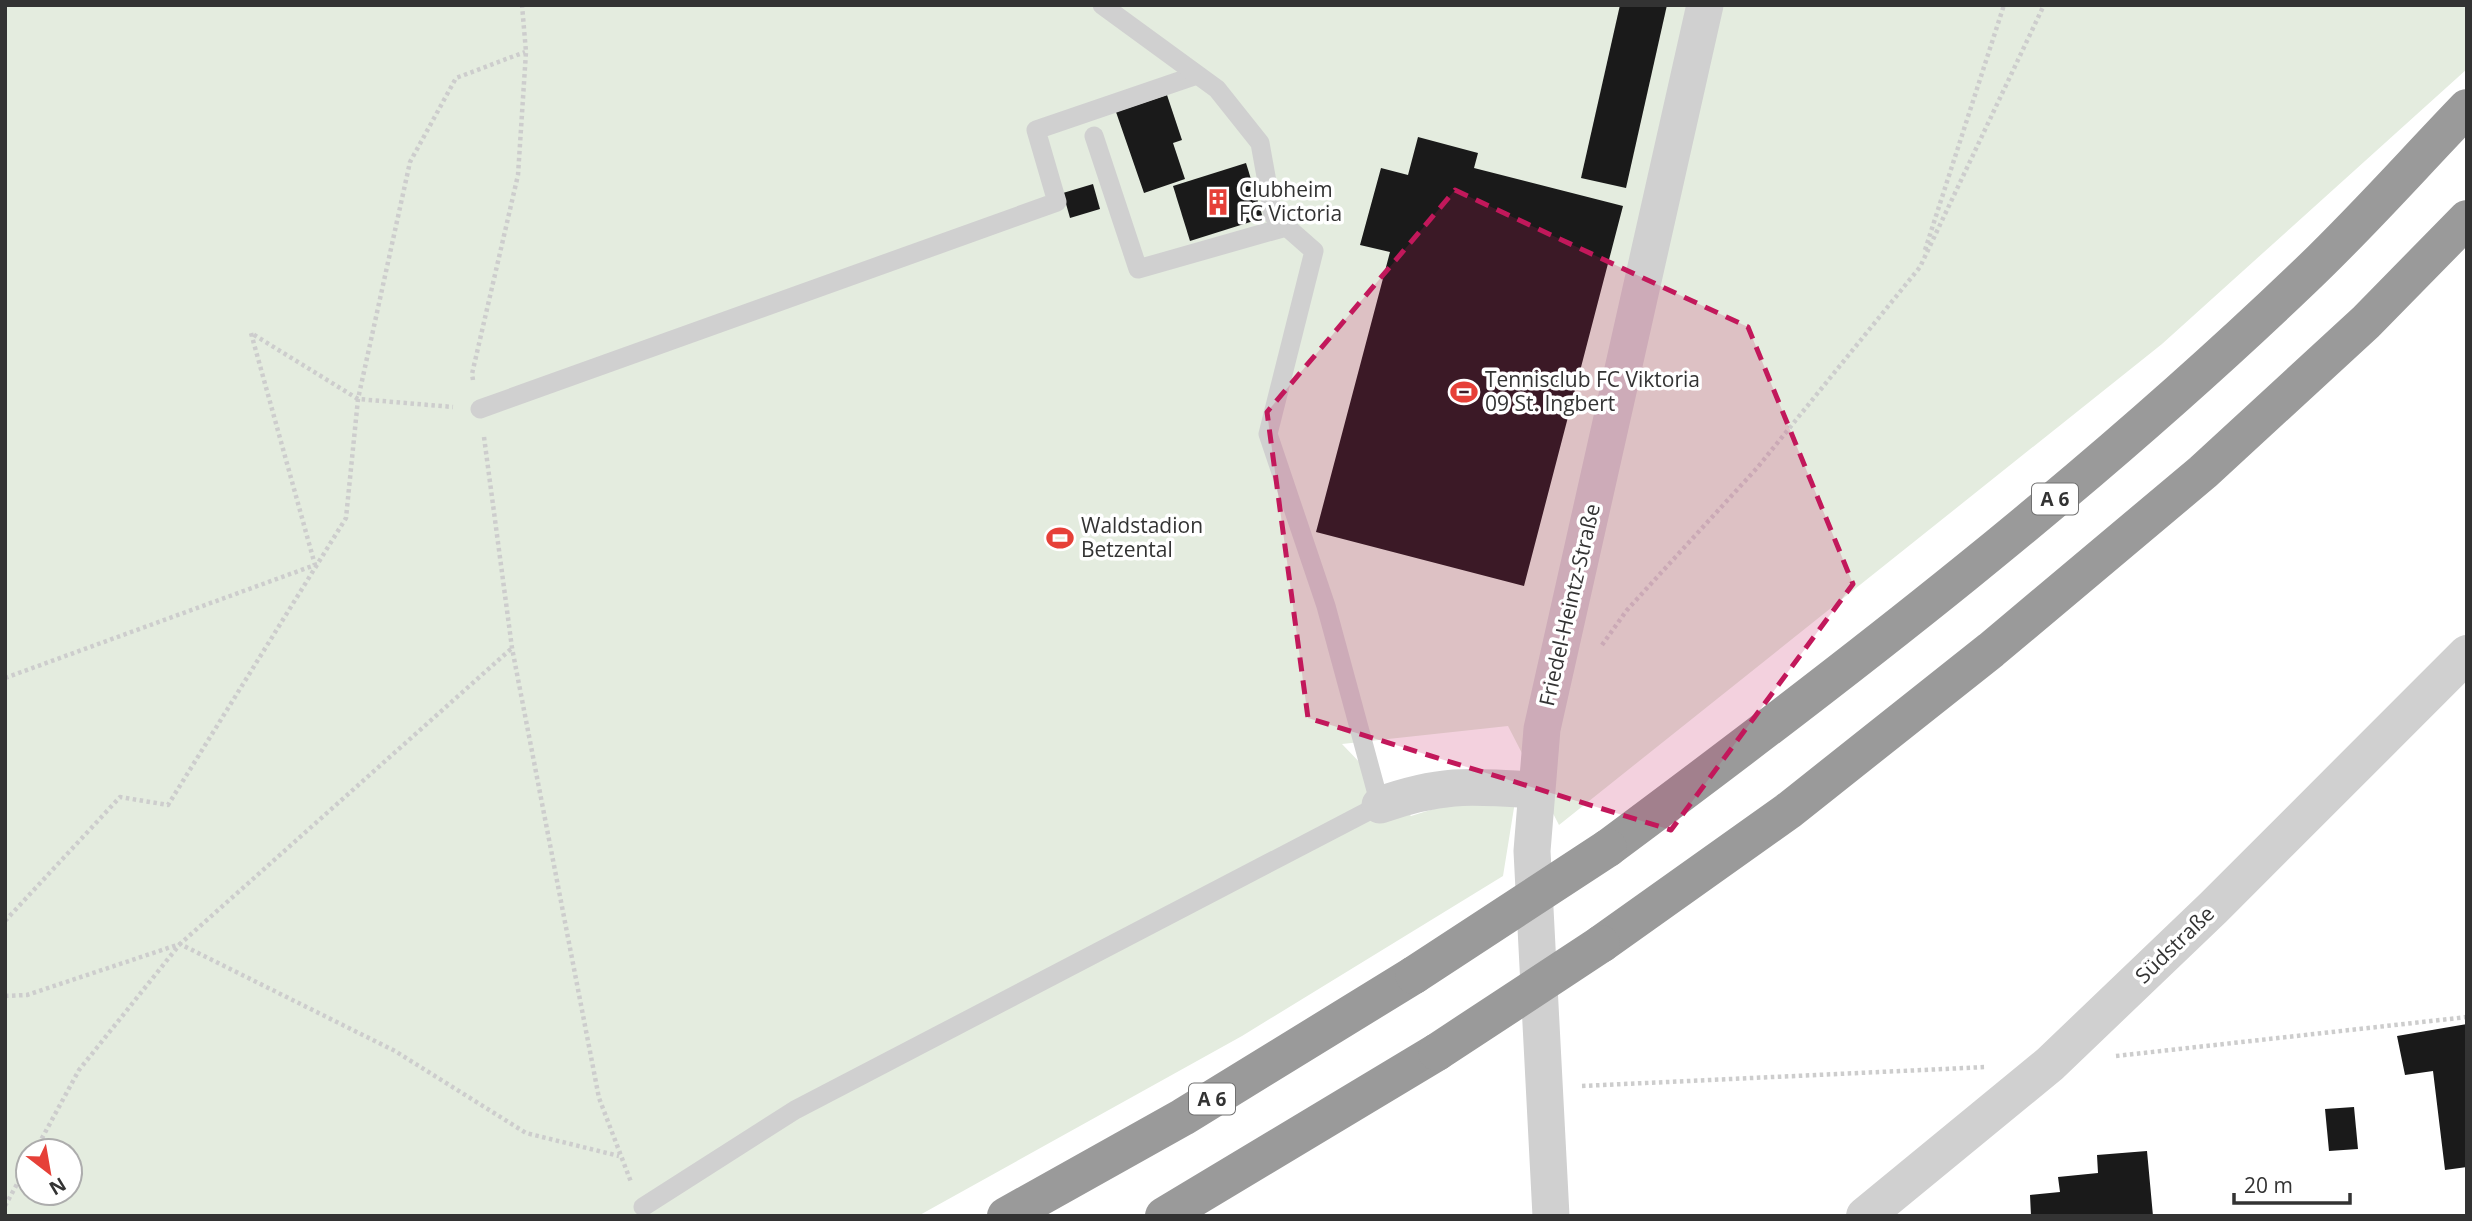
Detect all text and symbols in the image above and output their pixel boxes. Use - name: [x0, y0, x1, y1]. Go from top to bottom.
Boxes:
- place label: Clubheim FC Victoria: [1239, 175, 1342, 227]
- building icon: Clubheim FC Victoria: [1203, 187, 1233, 217]
- place label: Tennisclub FC Viktoria 09 St. Ingbert: [1485, 365, 1700, 417]
- sports icon: Tennisclub FC Viktoria 09 St. Ingbert: [1449, 377, 1479, 407]
- road number: A 6: [2032, 484, 2078, 514]
- street label: Friedel-Heintz-Straße: [1532, 501, 1606, 709]
- place label: Waldstadion Betzental: [1081, 511, 1203, 563]
- sports icon: Waldstadion Betzental: [1045, 523, 1075, 553]
- street label: Südstraße: [2129, 900, 2220, 989]
- road number: A 6: [1189, 1084, 1235, 1114]
- north arrow: [14, 1137, 84, 1207]
- scale bar: [2234, 1162, 2350, 1206]
- text: N: [44, 1171, 71, 1202]
- text: 20 m: [2244, 1171, 2293, 1199]

